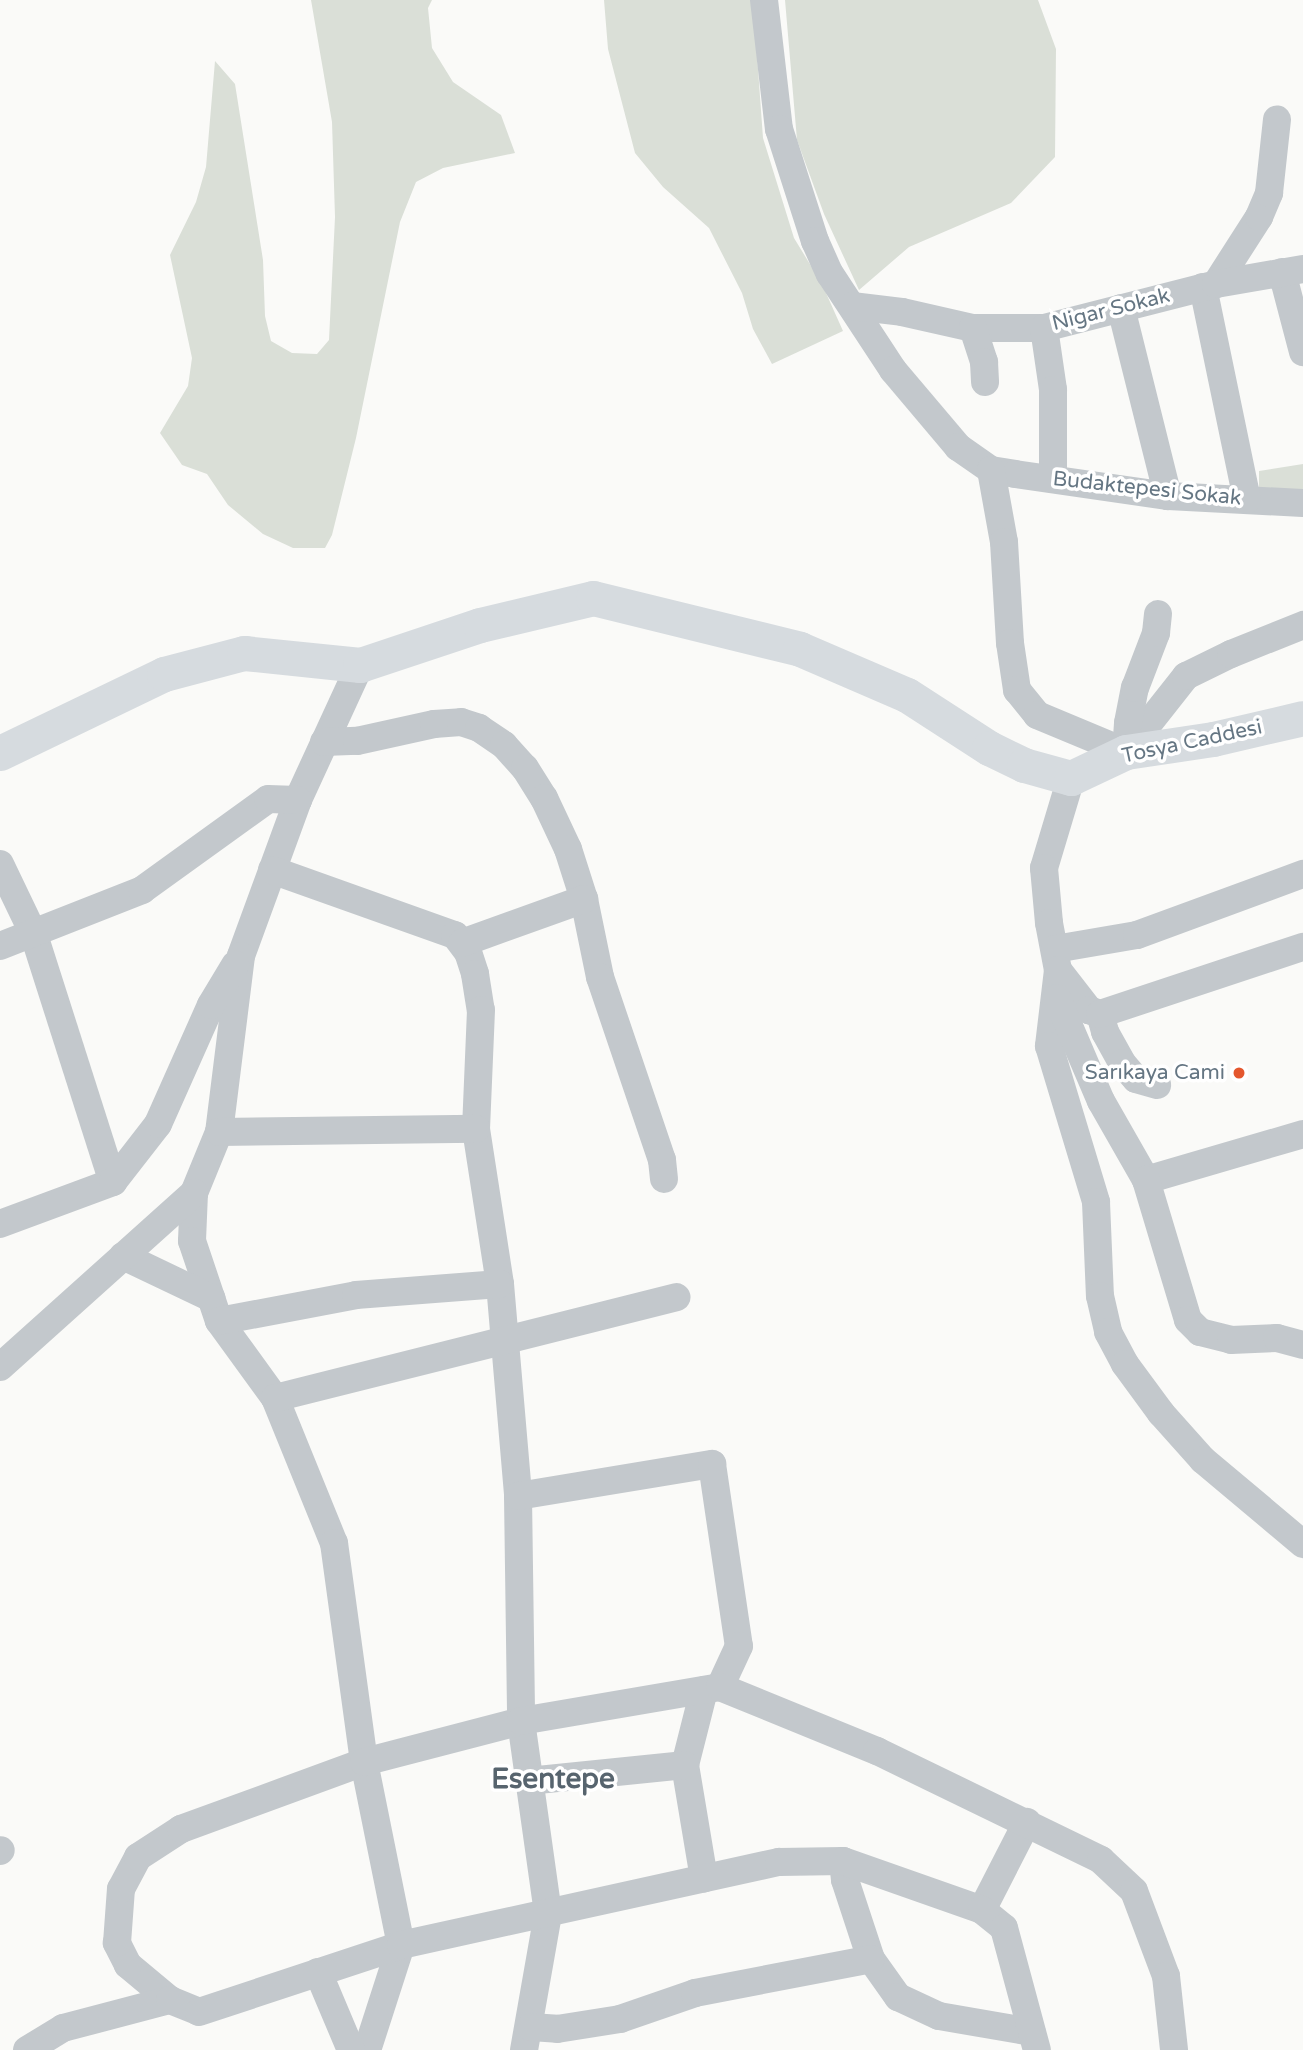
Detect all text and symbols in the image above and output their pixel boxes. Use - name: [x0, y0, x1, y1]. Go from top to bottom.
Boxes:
- street label: Nigar Sokak: [1049, 283, 1173, 337]
- street label: Budaktepesi Sokak: [1051, 467, 1243, 511]
- street label: Tosya Caddesi: [1120, 715, 1264, 769]
- place label: Sarıkaya Cami: [1085, 1060, 1225, 1086]
- marker: Sarıkaya Cami: [1231, 1065, 1247, 1081]
- district label: Esentepe: [491, 1762, 615, 1796]

